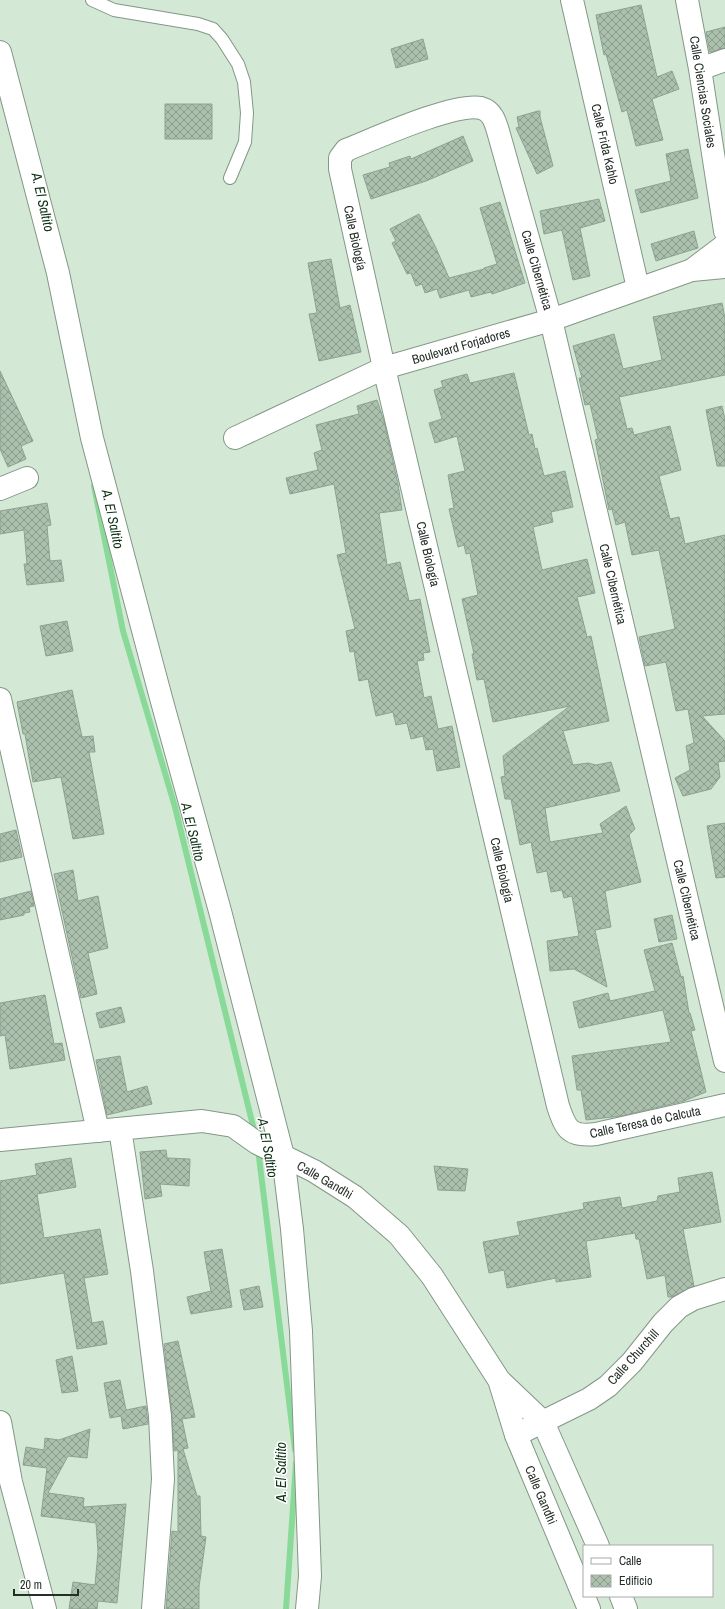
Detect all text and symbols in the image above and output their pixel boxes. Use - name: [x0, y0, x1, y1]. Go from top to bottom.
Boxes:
- street label: Calle Ciencias Sociales: [686, 35, 720, 149]
- street label: Calle Frida Kahlo: [587, 102, 623, 186]
- water label: A. El Saltito: [27, 170, 59, 233]
- street label: Calle Biología: [340, 204, 370, 272]
- street label: Calle Cibernética: [517, 228, 557, 312]
- street label: Boulevard Forjadores: [410, 324, 512, 368]
- water label: A. El Saltito: [98, 487, 128, 550]
- street label: Calle Biología: [412, 520, 444, 588]
- street label: Calle Cibernética: [595, 542, 631, 626]
- water label: A. El Saltito: [177, 800, 209, 863]
- street label: Calle Biología: [486, 836, 518, 904]
- street label: Calle Cibernética: [669, 858, 705, 942]
- street label: Calle Teresa de Calcuta: [588, 1102, 702, 1142]
- water label: A. El Saltito: [254, 1116, 282, 1179]
- street label: Calle Gandhi: [294, 1157, 356, 1203]
- street label: Calle Churchill: [603, 1326, 663, 1388]
- water label: A. El Saltito: [272, 1442, 290, 1503]
- street label: Calle Gandhi: [521, 1463, 561, 1527]
- legend: [583, 1545, 713, 1597]
- text: Calle: [619, 1553, 641, 1569]
- scale bar: [14, 1571, 78, 1597]
- text: Edificio: [619, 1573, 652, 1589]
- text: 20 m: [20, 1577, 42, 1593]

